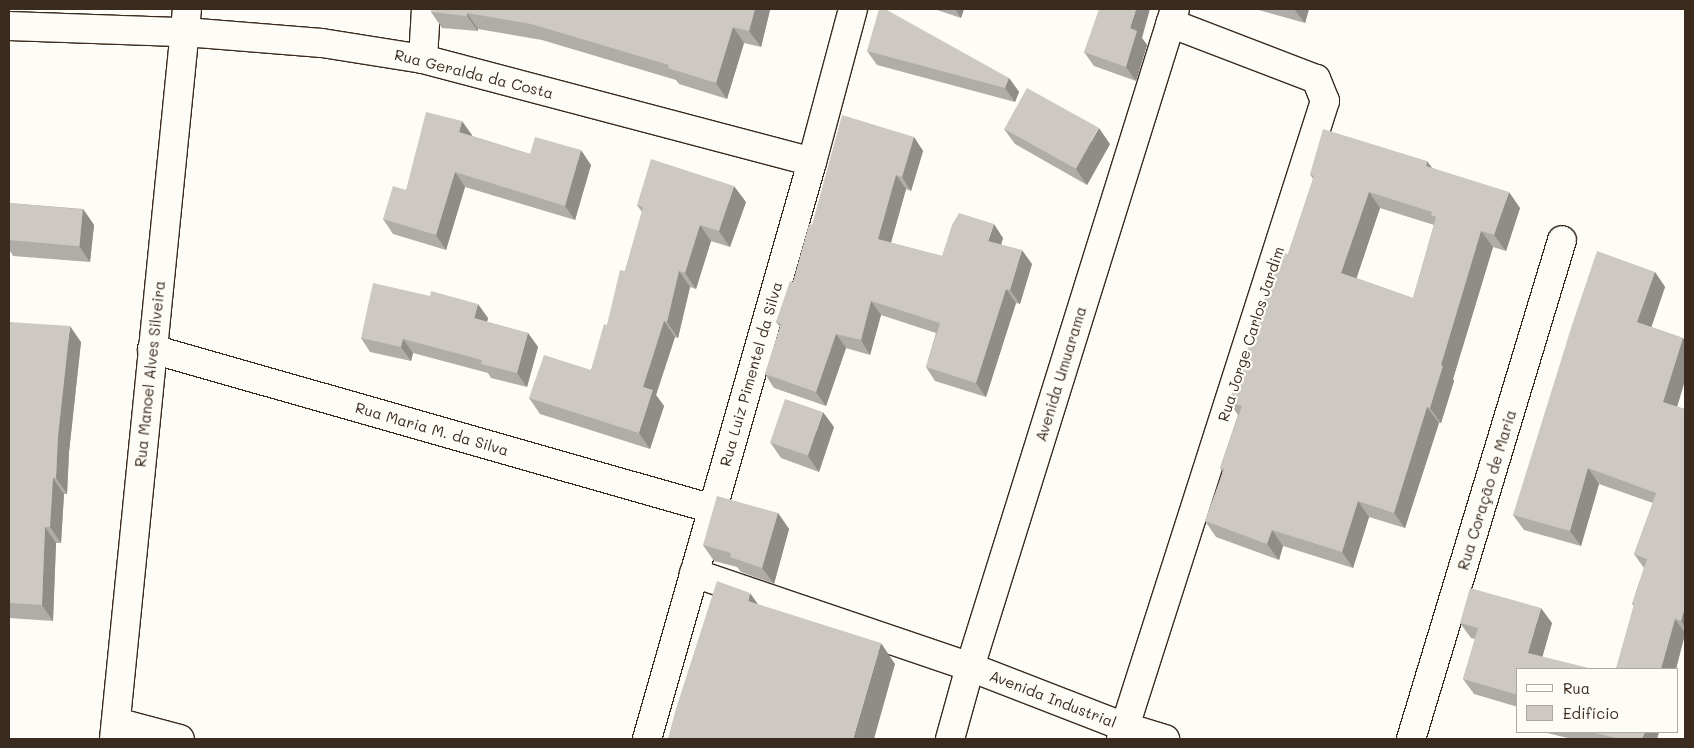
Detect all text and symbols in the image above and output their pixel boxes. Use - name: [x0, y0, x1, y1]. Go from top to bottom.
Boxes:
- street label: Rua Geralda da Costa: [393, 46, 555, 102]
- street label: Rua Jorge Carlos Jardim: [1214, 244, 1288, 424]
- street label: Rua Manoel Alves Silveira: [131, 280, 169, 468]
- street label: Rua Luiz Pimentel da Silva: [716, 280, 786, 468]
- street label: Avenida Umuarama: [1032, 304, 1090, 444]
- street label: Rua Maria M. da Silva: [353, 399, 511, 459]
- street label: Rua Coração de Maria: [1454, 408, 1520, 572]
- street label: Avenida Industrial: [987, 667, 1119, 731]
- legend: [1516, 668, 1679, 733]
- text: Rua: [1563, 678, 1590, 698]
- text: Edifício: [1563, 703, 1619, 723]

